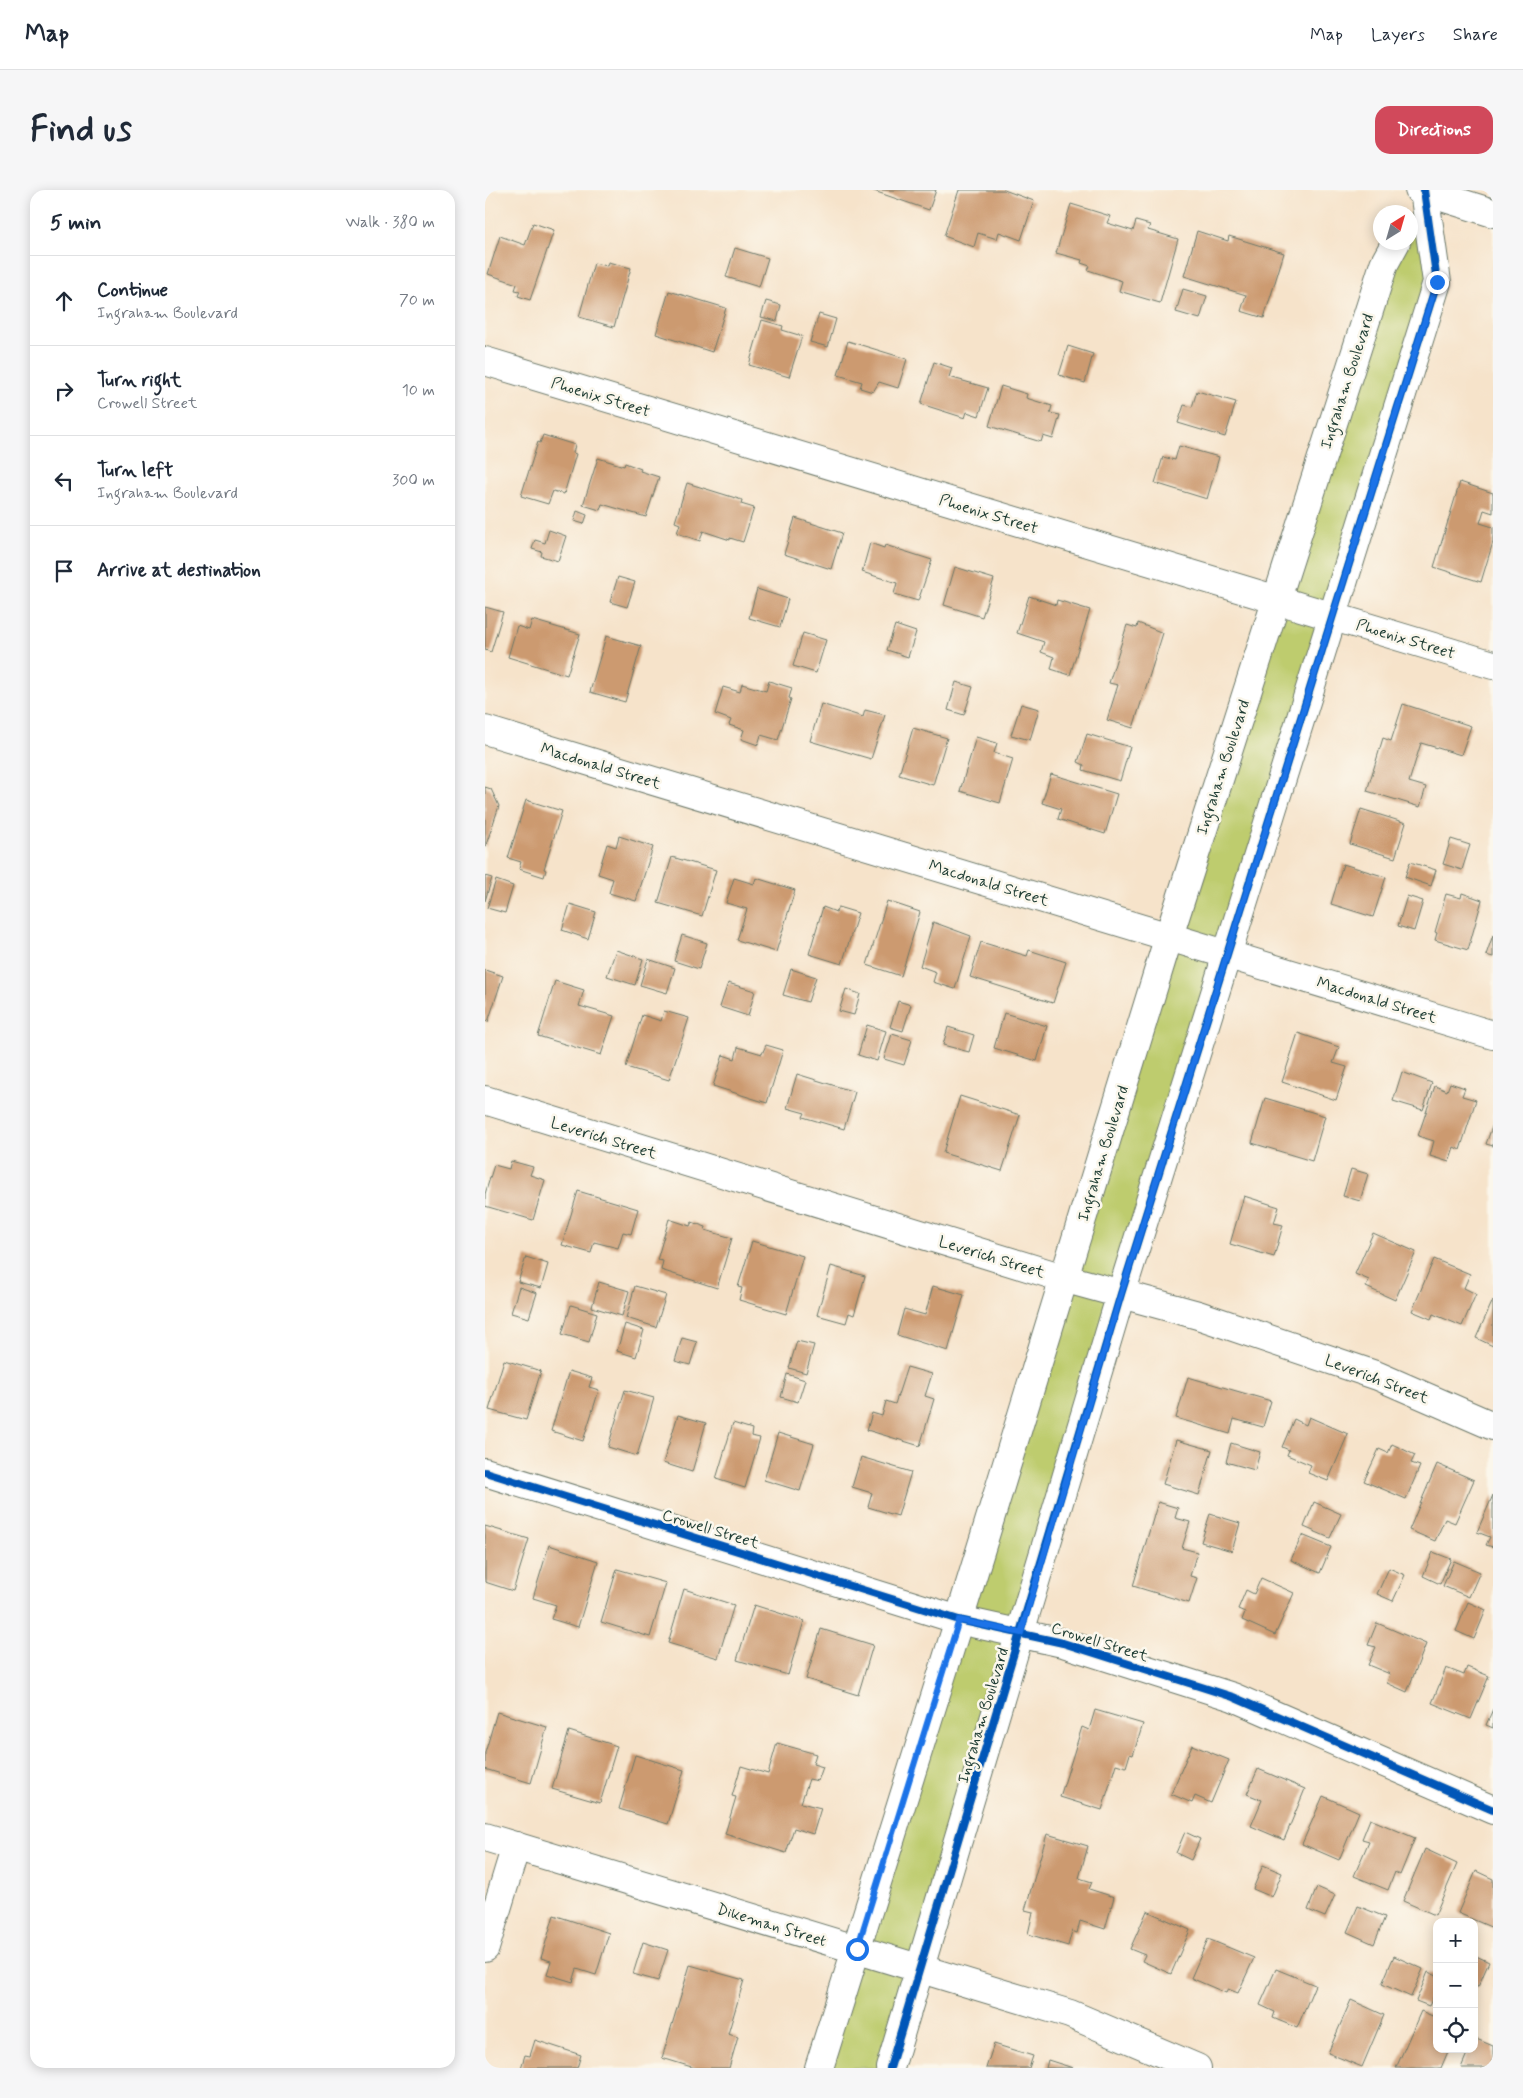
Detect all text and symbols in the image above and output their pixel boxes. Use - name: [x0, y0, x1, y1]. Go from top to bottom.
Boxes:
- text: Map: [25, 19, 69, 50]
- text: Map: [1310, 23, 1343, 47]
- text: Layers: [1371, 23, 1425, 47]
- text: Share: [1453, 23, 1498, 47]
- button: Directions: [1375, 106, 1493, 154]
- text: Find us: [30, 107, 132, 153]
- north arrow: [1373, 205, 1418, 250]
- text: 5 min: [50, 209, 102, 237]
- text: Walk · 380 m: [345, 212, 435, 233]
- route end: [1426, 271, 1449, 294]
- text: Continue: [97, 278, 168, 303]
- icon: ahead: [50, 287, 78, 315]
- text: 70 m: [399, 290, 435, 311]
- text: Ingraham Boulevard: [97, 303, 238, 324]
- street label: Ingraham Boulevard: [1316, 311, 1380, 452]
- text: Turn right: [97, 368, 181, 393]
- street label: Phoenix Street: [549, 372, 653, 423]
- icon: right: [50, 377, 78, 405]
- text: 10 m: [402, 380, 435, 401]
- text: Crowell Street: [97, 393, 197, 414]
- text: Turn left: [97, 458, 173, 483]
- icon: left: [50, 467, 78, 495]
- text: 300 m: [392, 470, 435, 491]
- text: Ingraham Boulevard: [97, 483, 238, 504]
- street label: Phoenix Street: [937, 489, 1041, 540]
- icon: arrive: [50, 557, 78, 585]
- text: Arrive at destination: [97, 558, 261, 583]
- street label: Phoenix Street: [1354, 614, 1458, 665]
- street label: Ingraham Boulevard: [1192, 697, 1256, 838]
- street label: Macdonald Street: [538, 738, 664, 795]
- street label: Macdonald Street: [926, 855, 1052, 912]
- street label: Macdonald Street: [1314, 972, 1440, 1029]
- street label: Ingraham Boulevard: [1073, 1083, 1135, 1224]
- street label: Leverich Street: [548, 1112, 660, 1165]
- street label: Leverich Street: [936, 1231, 1048, 1284]
- street label: Leverich Street: [1321, 1350, 1432, 1409]
- street label: Crowell Street: [660, 1505, 762, 1554]
- street label: Crowell Street: [1049, 1618, 1151, 1667]
- street label: Ingraham Boulevard: [953, 1645, 1015, 1786]
- street label: Dikeman Street: [714, 1899, 829, 1952]
- map controls: [1433, 1918, 1478, 2053]
- button: +: [1433, 1918, 1478, 1963]
- route start: [846, 1938, 869, 1961]
- button: −: [1433, 1963, 1478, 2008]
- button: locate: [1433, 2008, 1478, 2053]

